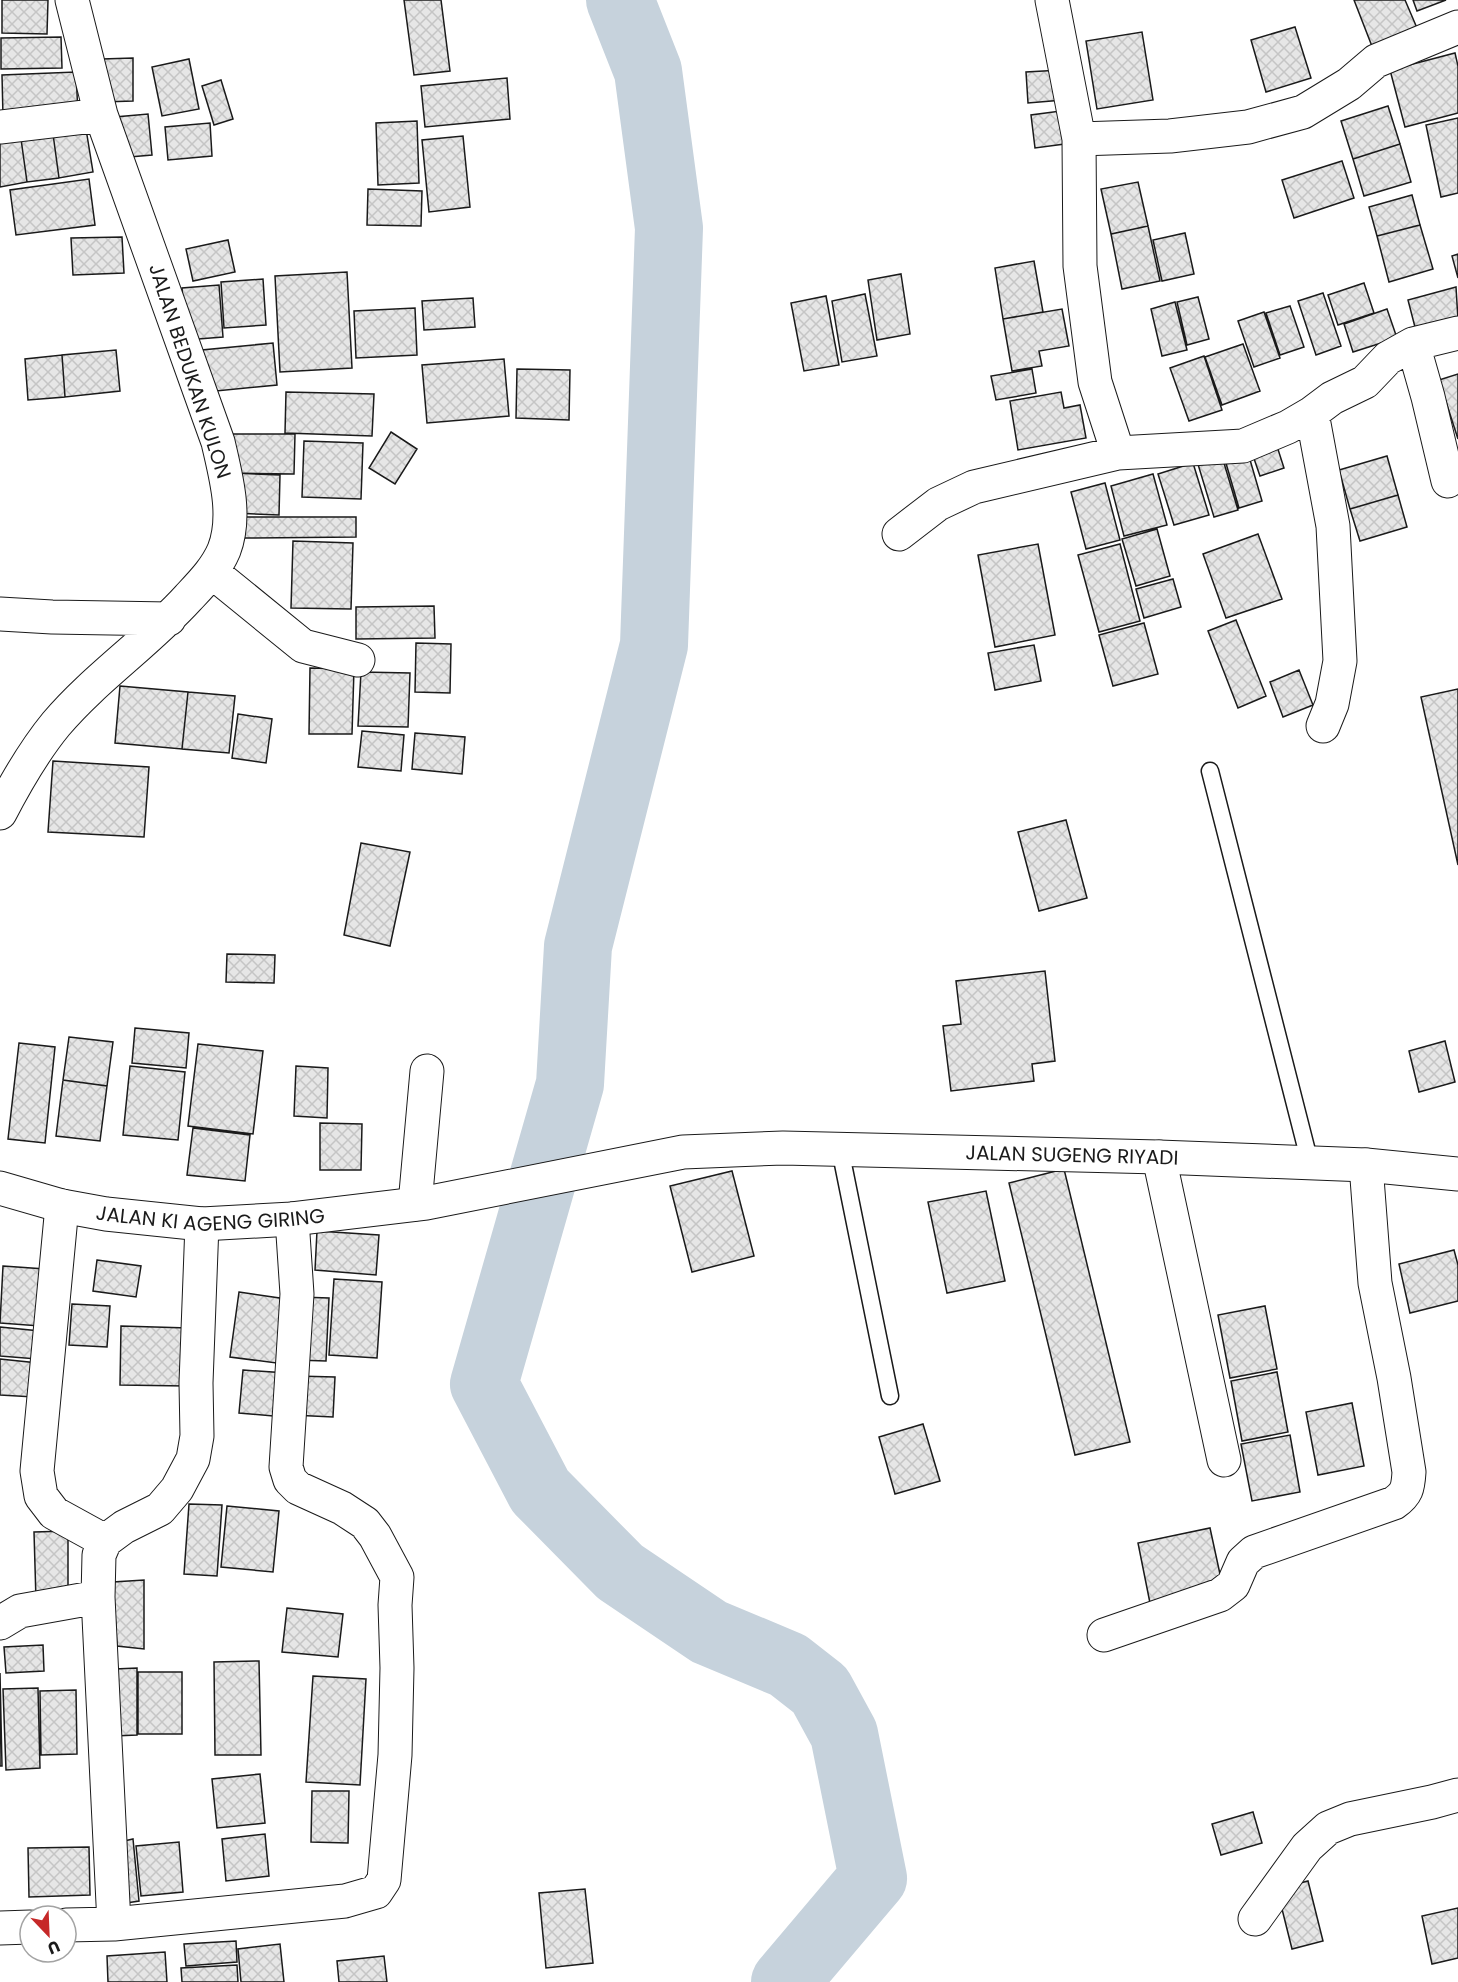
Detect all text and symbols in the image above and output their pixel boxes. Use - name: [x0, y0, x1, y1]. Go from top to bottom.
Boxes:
- street label: JALAN BEDUKAN KULON: [142, 260, 238, 482]
- street label: JALAN SUGENG RIYADI: [965, 1138, 1179, 1172]
- street label: JALAN KI AGENG GIRING: [94, 1198, 326, 1238]
- north arrow: [18, 1904, 78, 1964]
- text: U: [44, 1935, 63, 1960]

